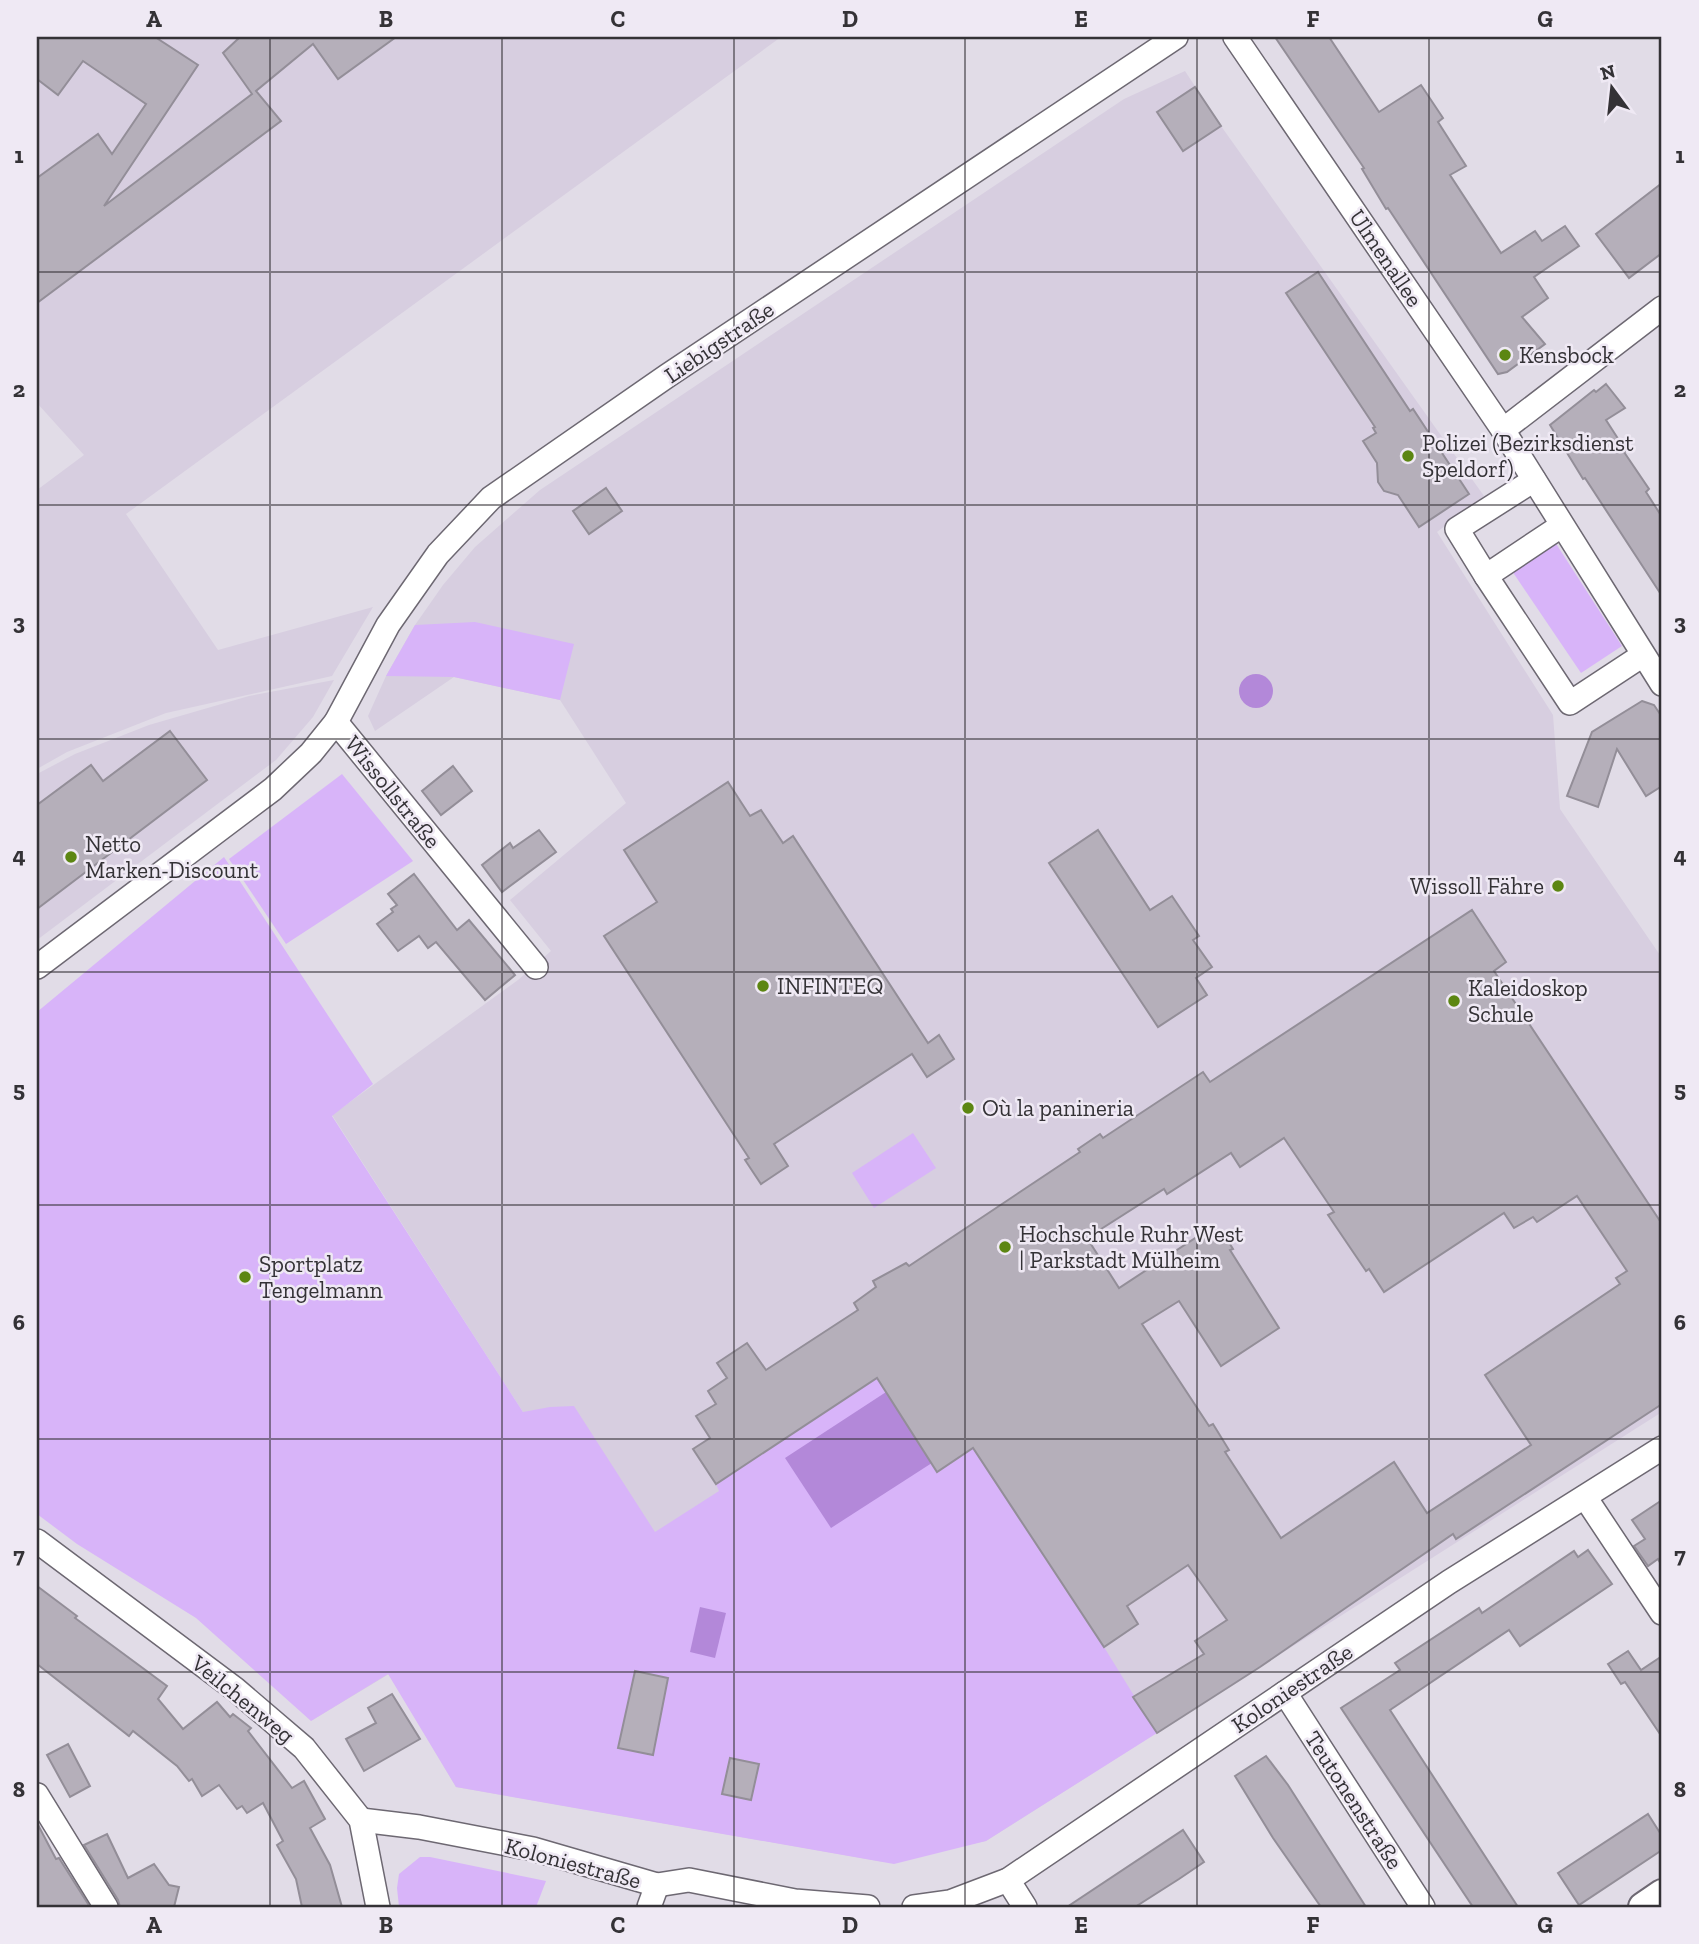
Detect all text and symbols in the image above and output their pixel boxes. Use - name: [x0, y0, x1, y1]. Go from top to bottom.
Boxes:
- text: A: [146, 5, 162, 33]
- text: B: [379, 5, 393, 33]
- text: C: [611, 5, 625, 33]
- text: D: [842, 5, 858, 33]
- text: E: [1074, 5, 1088, 33]
- text: F: [1306, 5, 1320, 33]
- text: G: [1537, 5, 1553, 33]
- north arrow: [1576, 52, 1646, 122]
- text: N: [1598, 59, 1618, 85]
- text: 1: [14, 141, 24, 169]
- text: 1: [1675, 141, 1685, 169]
- street label: Ulmenallee: [1343, 204, 1429, 312]
- street label: Liebigstraße: [659, 295, 779, 389]
- place label: Kensbock: [1519, 341, 1614, 369]
- marker: Kensbock: [1497, 347, 1513, 363]
- text: 2: [13, 375, 25, 403]
- text: 2: [1674, 375, 1686, 403]
- place label: Polizei (Bezirksdienst Speldorf): [1422, 429, 1634, 483]
- marker: Polizei (Bezirksdienst Speldorf): [1400, 448, 1416, 464]
- text: 3: [13, 608, 25, 636]
- text: 3: [1674, 608, 1686, 636]
- street label: Wissollstraße: [339, 730, 447, 854]
- place label: Netto Marken-Discount: [85, 830, 259, 884]
- text: 4: [12, 841, 26, 869]
- text: 4: [1673, 841, 1687, 869]
- marker: Netto Marken-Discount: [63, 849, 79, 865]
- place label: Wissoll Fähre: [1410, 872, 1544, 900]
- marker: Wissoll Fähre: [1550, 878, 1566, 894]
- place label: INFINTEQ: [777, 972, 883, 1000]
- place label: Kaleidoskop Schule: [1468, 974, 1588, 1028]
- marker: INFINTEQ: [755, 978, 771, 994]
- marker: Kaleidoskop Schule: [1446, 993, 1462, 1009]
- text: 5: [13, 1075, 25, 1103]
- text: 5: [1674, 1075, 1686, 1103]
- place label: Où la panineria: [982, 1094, 1134, 1122]
- marker: Où la panineria: [960, 1100, 976, 1116]
- place label: Hochschule Ruhr West | Parkstadt Mülheim: [1019, 1220, 1244, 1274]
- marker: Hochschule Ruhr West | Parkstadt Mülheim: [997, 1239, 1013, 1255]
- place label: Sportplatz Tengelmann: [259, 1250, 383, 1304]
- marker: Sportplatz Tengelmann: [237, 1269, 253, 1285]
- text: 6: [13, 1308, 25, 1336]
- text: 6: [1674, 1308, 1686, 1336]
- text: 7: [13, 1541, 25, 1569]
- text: 7: [1674, 1541, 1686, 1569]
- street label: Koloniestraße: [1226, 1637, 1358, 1739]
- street label: Veilchenweg: [185, 1648, 301, 1749]
- street label: Teutonenstraße: [1299, 1726, 1409, 1874]
- text: 8: [13, 1775, 25, 1803]
- text: 8: [1674, 1775, 1686, 1803]
- street label: Koloniestraße: [502, 1831, 644, 1895]
- text: A: [146, 1911, 162, 1939]
- text: B: [379, 1911, 393, 1939]
- text: C: [611, 1911, 625, 1939]
- text: D: [842, 1911, 858, 1939]
- text: E: [1074, 1911, 1088, 1939]
- text: F: [1306, 1911, 1320, 1939]
- text: G: [1537, 1911, 1553, 1939]

